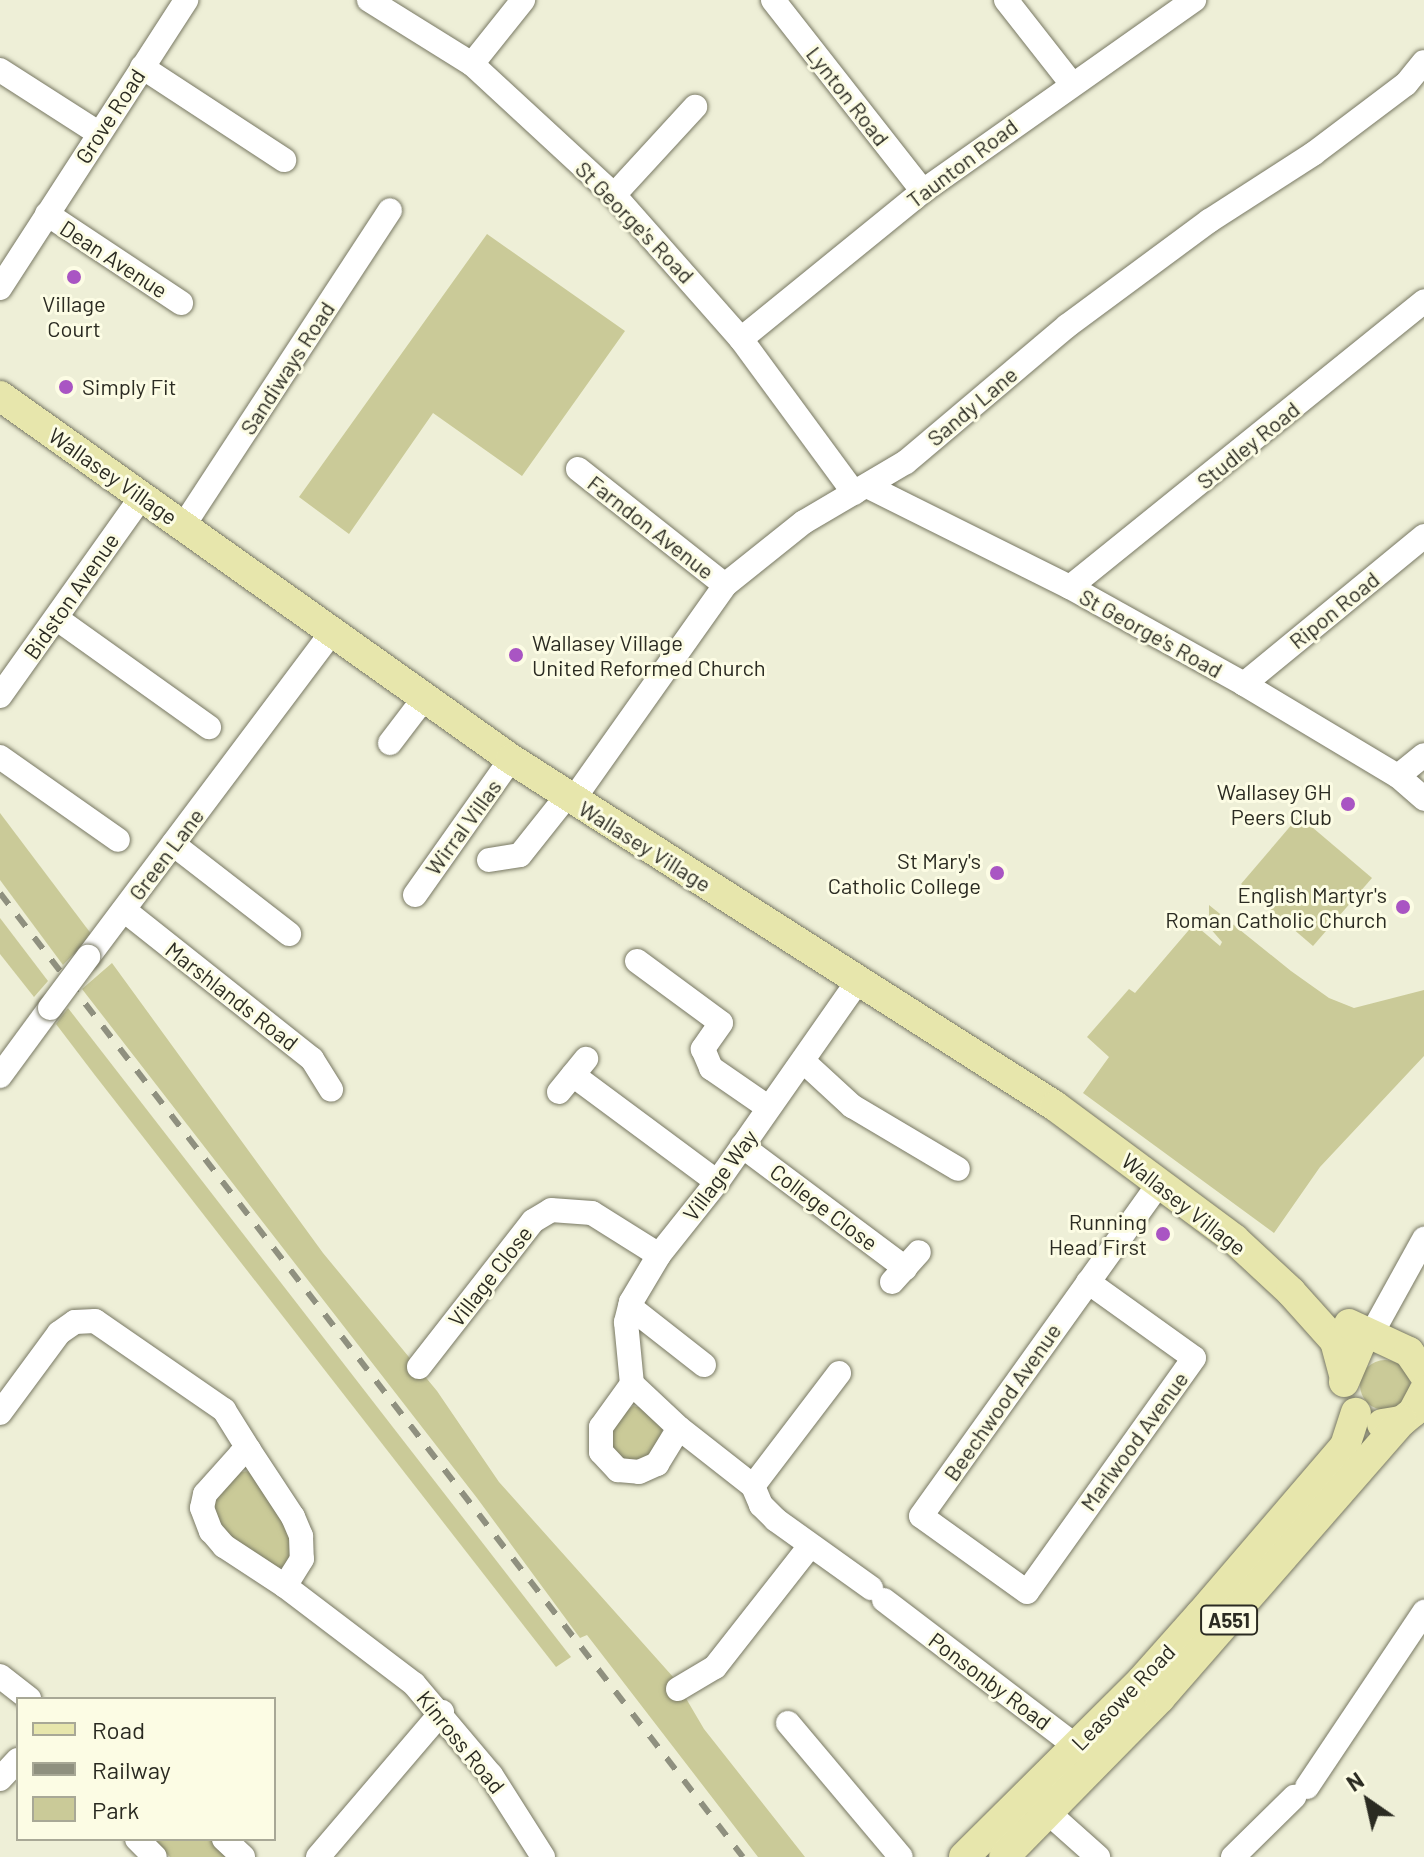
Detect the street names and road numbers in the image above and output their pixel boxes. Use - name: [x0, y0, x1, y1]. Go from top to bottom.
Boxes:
- street label: Lynton Road: [801, 41, 895, 151]
- street label: Grove Road: [70, 64, 150, 168]
- street label: Taunton Road: [901, 113, 1023, 213]
- street label: St George's Road: [570, 156, 700, 288]
- street label: Dean Avenue: [55, 215, 173, 303]
- street label: Sandiways Road: [234, 297, 340, 439]
- street label: Sandy Lane: [922, 361, 1022, 451]
- street label: Studley Road: [1191, 396, 1305, 494]
- street label: Wallasey Village: [44, 422, 182, 530]
- street label: Farndon Avenue: [583, 470, 719, 584]
- street label: Bidston Avenue: [18, 528, 124, 664]
- street label: Ripon Road: [1284, 566, 1384, 654]
- street label: St George's Road: [1075, 583, 1227, 683]
- street label: Wirral Villas: [419, 774, 507, 880]
- street label: Wallasey Village: [574, 795, 716, 897]
- street label: Green Lane: [123, 803, 209, 905]
- street label: Marshlands Road: [160, 936, 304, 1056]
- street label: Village Way: [677, 1124, 763, 1226]
- street label: Wallasey Village: [1116, 1147, 1252, 1261]
- street label: College Close: [765, 1158, 883, 1256]
- street label: Village Close: [442, 1220, 538, 1332]
- street label: Beechwood Avenue: [938, 1318, 1066, 1486]
- street label: Marlwood Avenue: [1075, 1366, 1193, 1516]
- road number: A551: [1199, 1604, 1259, 1636]
- street label: Ponsonby Road: [924, 1627, 1056, 1735]
- street label: Leasowe Road: [1066, 1638, 1180, 1756]
- street label: Kinross Road: [412, 1685, 510, 1799]

